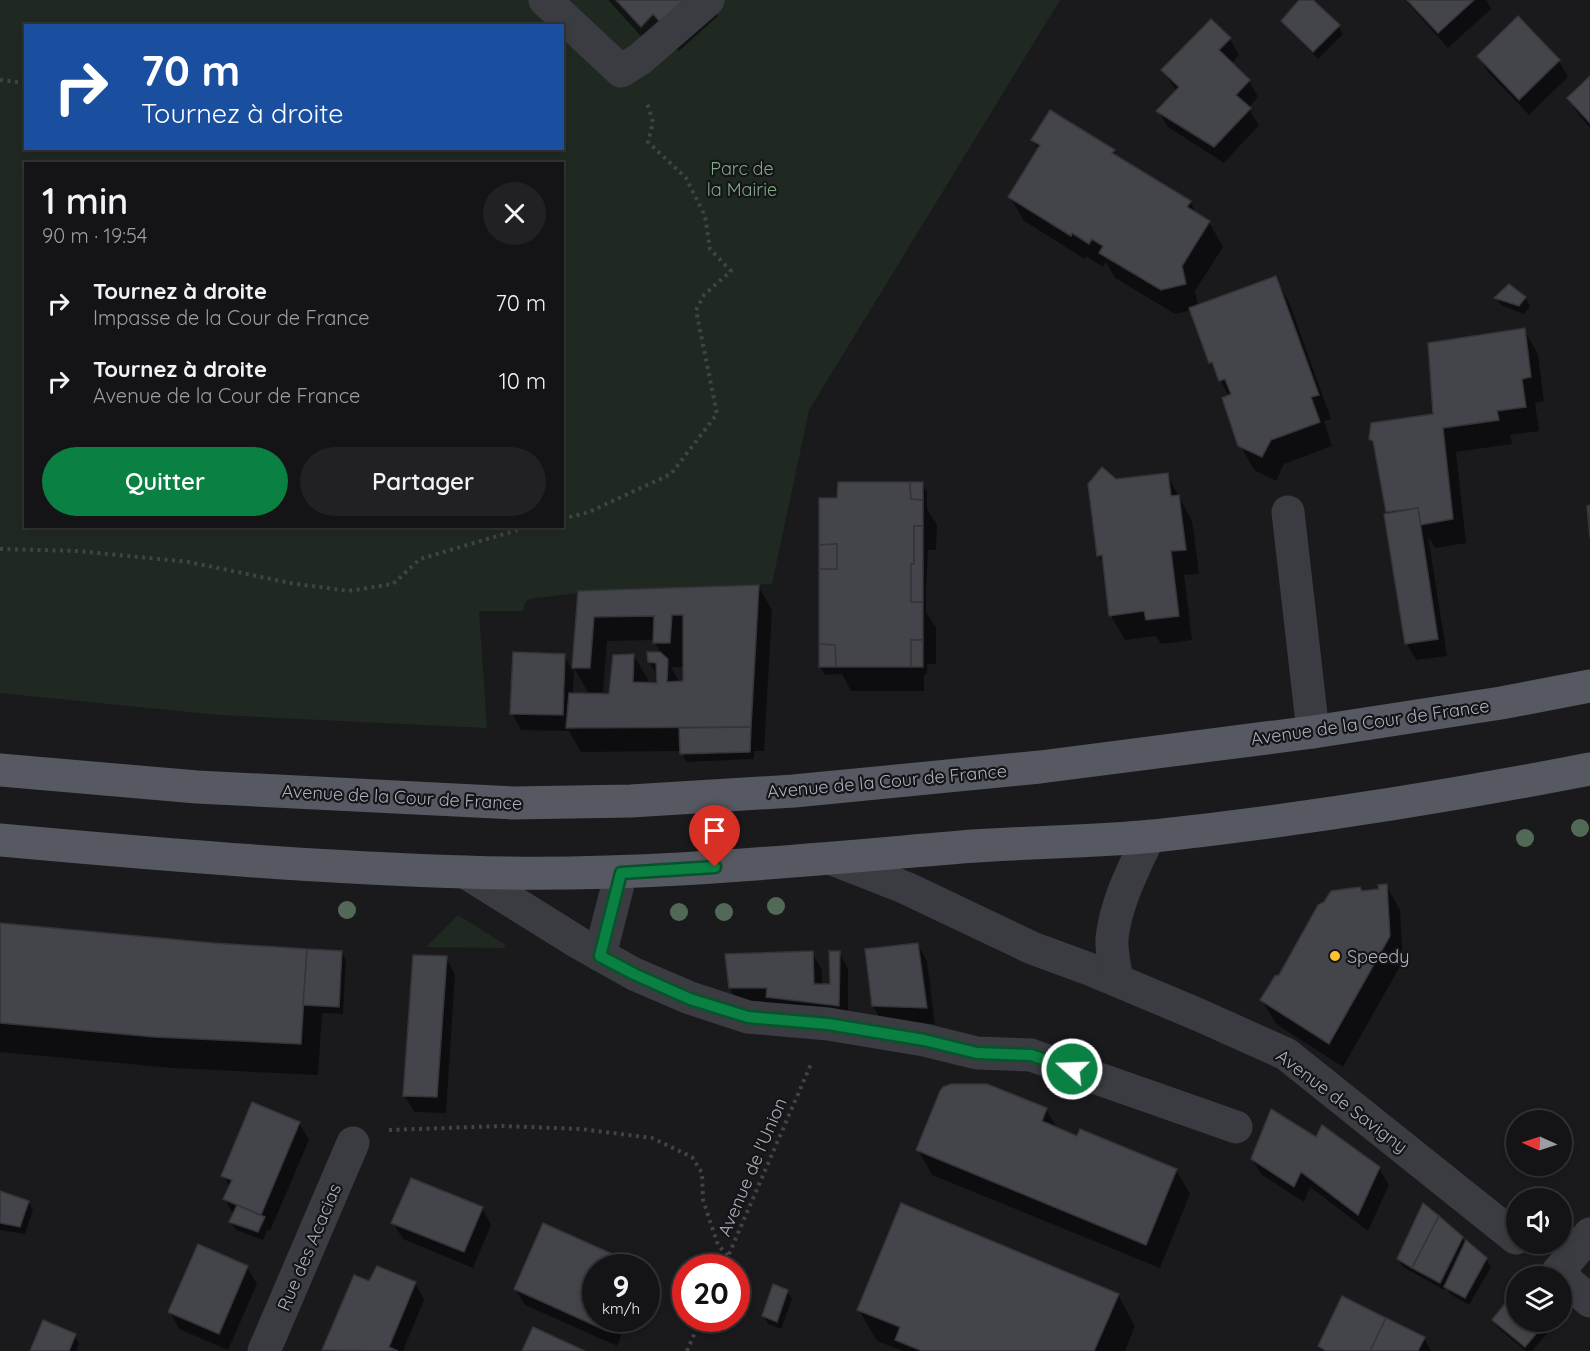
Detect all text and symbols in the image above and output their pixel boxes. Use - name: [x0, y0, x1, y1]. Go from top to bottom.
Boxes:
- text: 70 m: [141, 44, 240, 97]
- icon: right: [42, 48, 120, 126]
- text: Tournez à droite: [141, 96, 344, 130]
- park label: Parc de la Mairie: [707, 157, 777, 201]
- text: 1 min: [42, 178, 128, 223]
- button: close: [483, 182, 546, 245]
- text: 90 m · 19:54: [42, 223, 147, 248]
- text: Tournez à droite: [93, 277, 267, 305]
- icon: right: [42, 287, 75, 320]
- text: 70 m: [496, 289, 546, 317]
- text: Impasse de la Cour de France: [93, 305, 370, 330]
- text: Tournez à droite: [93, 355, 267, 383]
- icon: right: [42, 365, 75, 398]
- text: 10 m: [499, 367, 546, 395]
- text: Avenue de la Cour de France: [93, 383, 360, 408]
- button: Quitter: [42, 447, 288, 516]
- button: Partager: [300, 447, 546, 516]
- street label: Avenue de la Cour de France: [1249, 694, 1491, 750]
- street label: Avenue de la Cour de France: [766, 759, 1008, 803]
- street label: Avenue de la Cour de France: [281, 779, 523, 815]
- pin: [689, 805, 740, 867]
- icon: arrive: [698, 814, 731, 847]
- place label: Speedy: [1347, 945, 1410, 968]
- marker: Speedy: [1328, 949, 1342, 963]
- position arrow: [1040, 1037, 1104, 1101]
- street label: Avenue de Savigny: [1272, 1044, 1412, 1158]
- street label: Avenue de l'Union: [712, 1094, 792, 1240]
- north arrow: [1506, 1110, 1572, 1176]
- map controls: [1506, 1110, 1572, 1332]
- street label: Rue des Acacias: [272, 1180, 346, 1314]
- button: sound: [1506, 1188, 1572, 1254]
- speed limit sign: 20: [672, 1254, 750, 1332]
- button: layers: [1506, 1266, 1572, 1332]
- text: 9: [612, 1267, 630, 1305]
- text: km/h: [602, 1299, 640, 1318]

